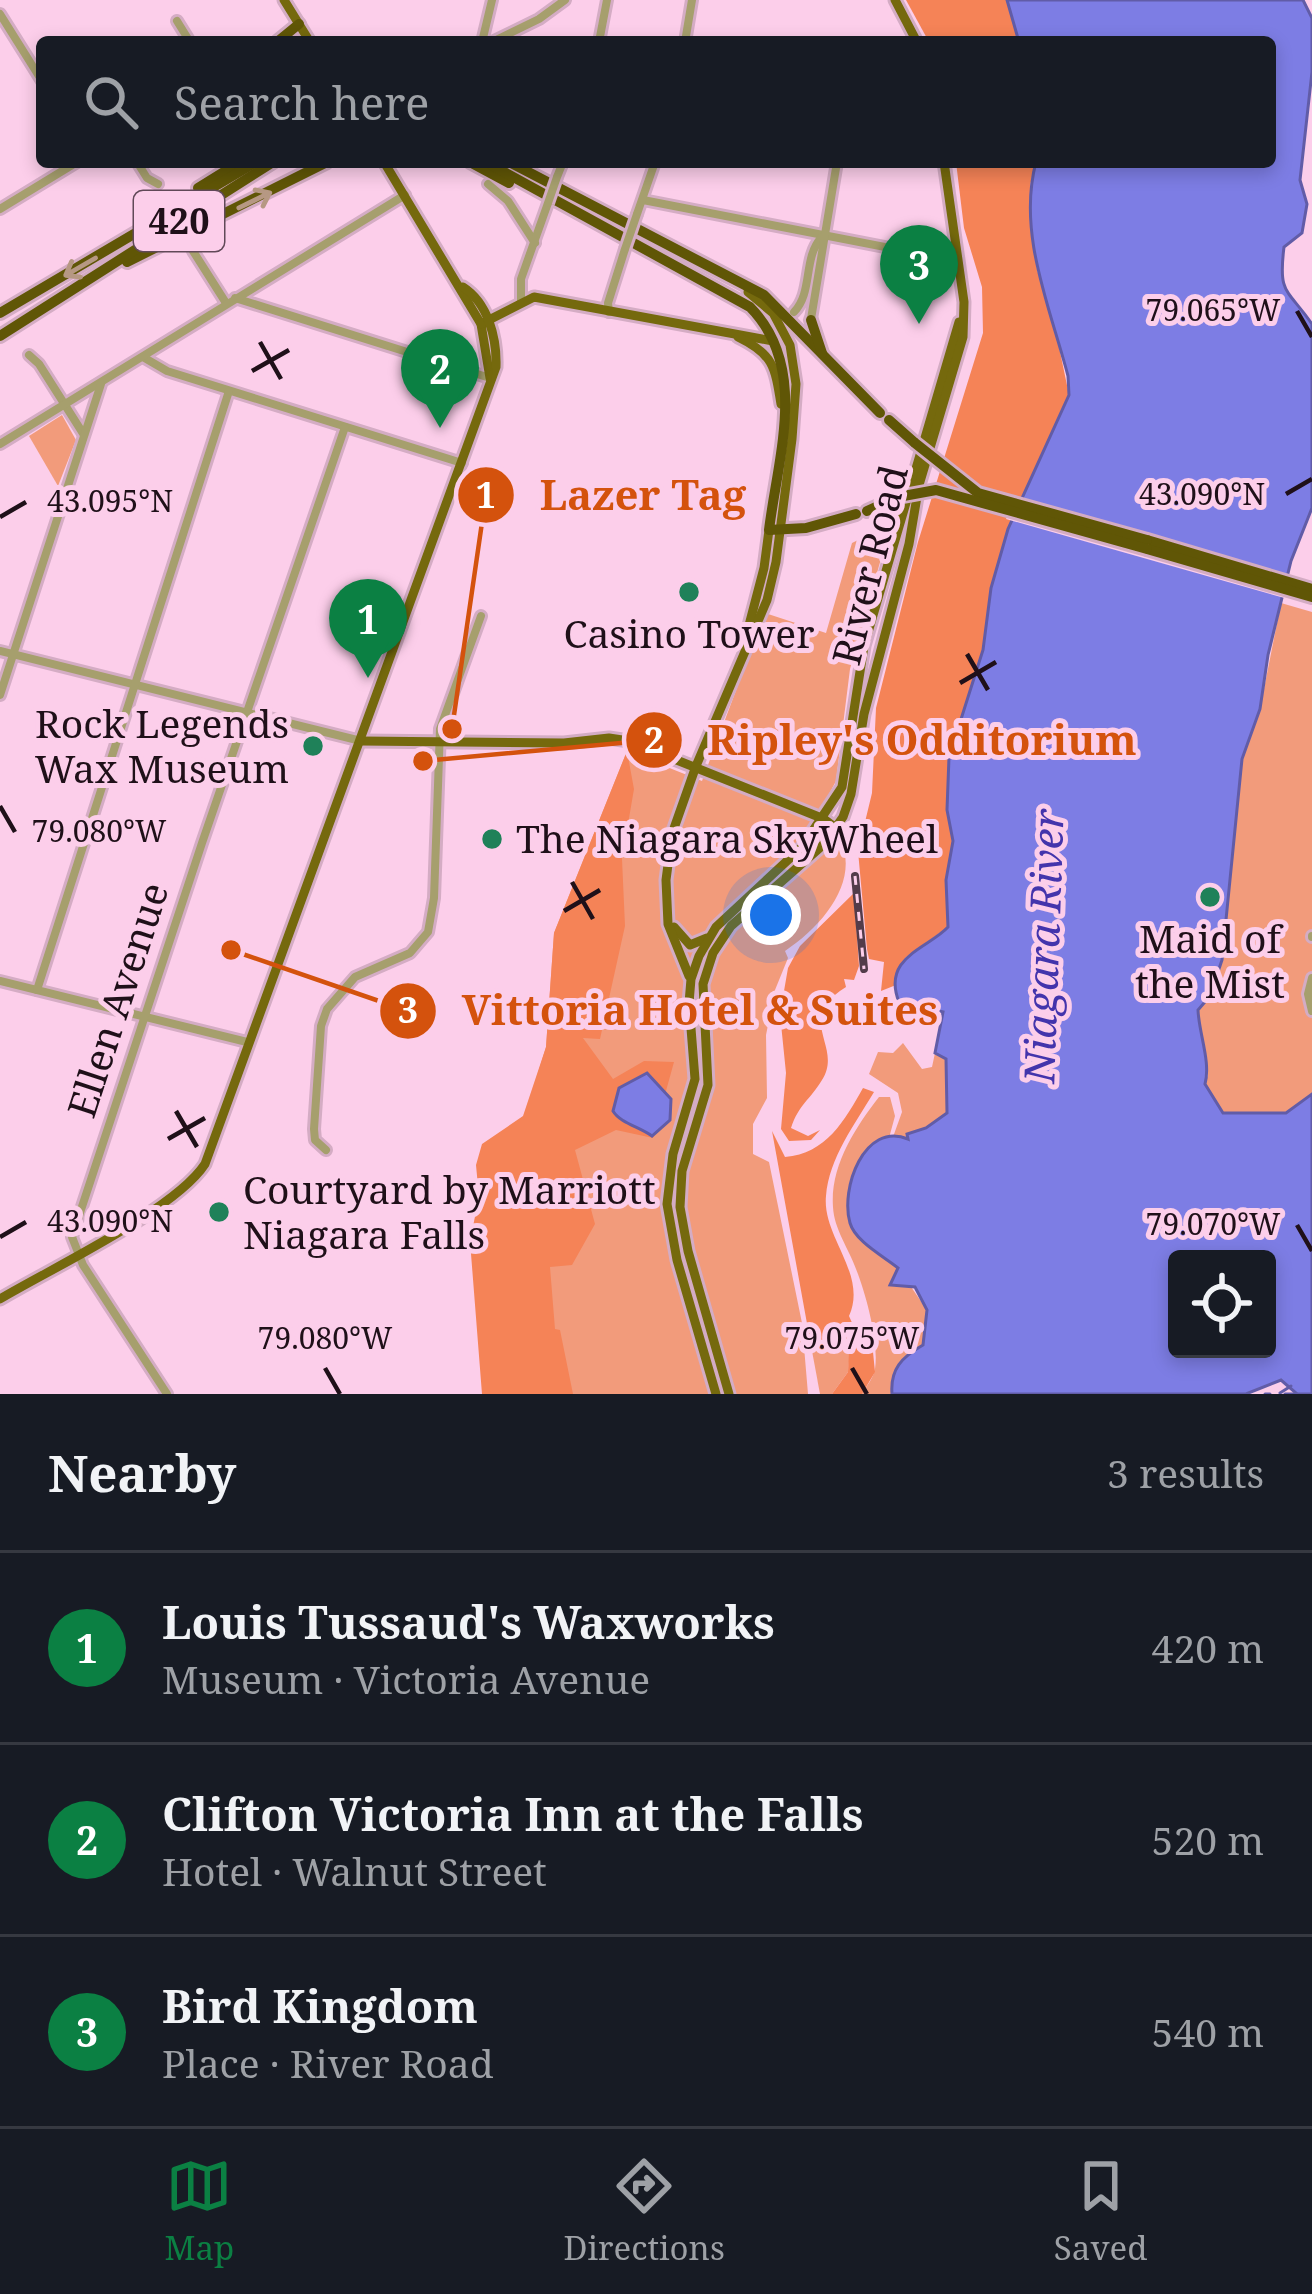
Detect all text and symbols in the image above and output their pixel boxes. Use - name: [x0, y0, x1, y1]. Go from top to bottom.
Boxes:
- search box: [36, 36, 1276, 168]
- icon: search: [78, 69, 144, 135]
- text: Search here: [174, 72, 429, 133]
- one-way arrow: [236, 188, 272, 210]
- road number: 420: [134, 191, 224, 251]
- pin: 3: [880, 225, 958, 324]
- one-way arrow: [63, 255, 98, 279]
- text: 79.065°W: [1146, 289, 1281, 330]
- pin: 2: [401, 329, 479, 428]
- callout: Lazer Tag: [456, 456, 770, 534]
- street label: River Road: [818, 459, 919, 670]
- text: Lazer Tag: [540, 465, 747, 522]
- text: 1: [476, 470, 496, 519]
- text: 43.090°N: [1139, 473, 1265, 514]
- text: 43.095°N: [47, 480, 173, 521]
- pin: 1: [329, 579, 407, 678]
- marker: Casino Tower: [676, 579, 702, 605]
- place label: Casino Tower: [563, 606, 815, 659]
- place label: Rock Legends Wax Museum: [35, 696, 289, 794]
- callout: Ripley's Odditorium: [624, 701, 1161, 779]
- text: Ripley's Odditorium: [707, 710, 1137, 767]
- text: 2: [644, 715, 664, 764]
- marker: Rock Legends Wax Museum: [300, 733, 326, 759]
- water label: Niagara River: [1009, 807, 1076, 1085]
- text: 79.080°W: [32, 810, 167, 851]
- place label: The Niagara SkyWheel: [516, 811, 938, 864]
- marker: The Niagara SkyWheel: [479, 826, 505, 852]
- street label: Ellen Avenue: [54, 875, 179, 1124]
- marker: Maid of the Mist: [1197, 884, 1223, 910]
- your location: [741, 885, 801, 945]
- place label: Maid of the Mist: [1135, 911, 1285, 1009]
- callout: Vittoria Hotel & Suites: [378, 972, 962, 1050]
- text: Vittoria Hotel & Suites: [462, 980, 938, 1037]
- text: 3: [398, 985, 418, 1034]
- place label: Courtyard by Marriott Niagara Falls: [243, 1162, 656, 1260]
- marker: Courtyard by Marriott Niagara Falls: [206, 1199, 232, 1225]
- text: 43.090°N: [47, 1200, 173, 1241]
- text: 79.070°W: [1146, 1203, 1281, 1244]
- map controls: [1168, 1250, 1276, 1358]
- button: locate: [1168, 1250, 1276, 1358]
- text: 79.080°W: [258, 1317, 393, 1358]
- text: 79.075°W: [785, 1317, 920, 1358]
- text: Nearby: [48, 1437, 236, 1507]
- text: 3 results: [1107, 1446, 1264, 1499]
- text: Louis Tussaud's Waxworks: [162, 1591, 775, 1652]
- text: 1: [76, 1621, 98, 1674]
- text: 420 m: [1152, 1621, 1264, 1674]
- text: Museum · Victoria Avenue: [162, 1652, 650, 1705]
- text: Clifton Victoria Inn at the Falls: [162, 1783, 863, 1844]
- text: 2: [76, 1813, 98, 1866]
- text: 520 m: [1152, 1813, 1264, 1866]
- text: Hotel · Walnut Street: [162, 1844, 547, 1897]
- text: Bird Kingdom: [162, 1975, 478, 2036]
- text: 3: [76, 2005, 98, 2058]
- text: 540 m: [1152, 2005, 1264, 2058]
- text: Place · River Road: [162, 2036, 494, 2089]
- tab: Map: [165, 2153, 234, 2270]
- tab: Directions: [563, 2153, 725, 2270]
- tab: Saved: [1054, 2153, 1147, 2270]

